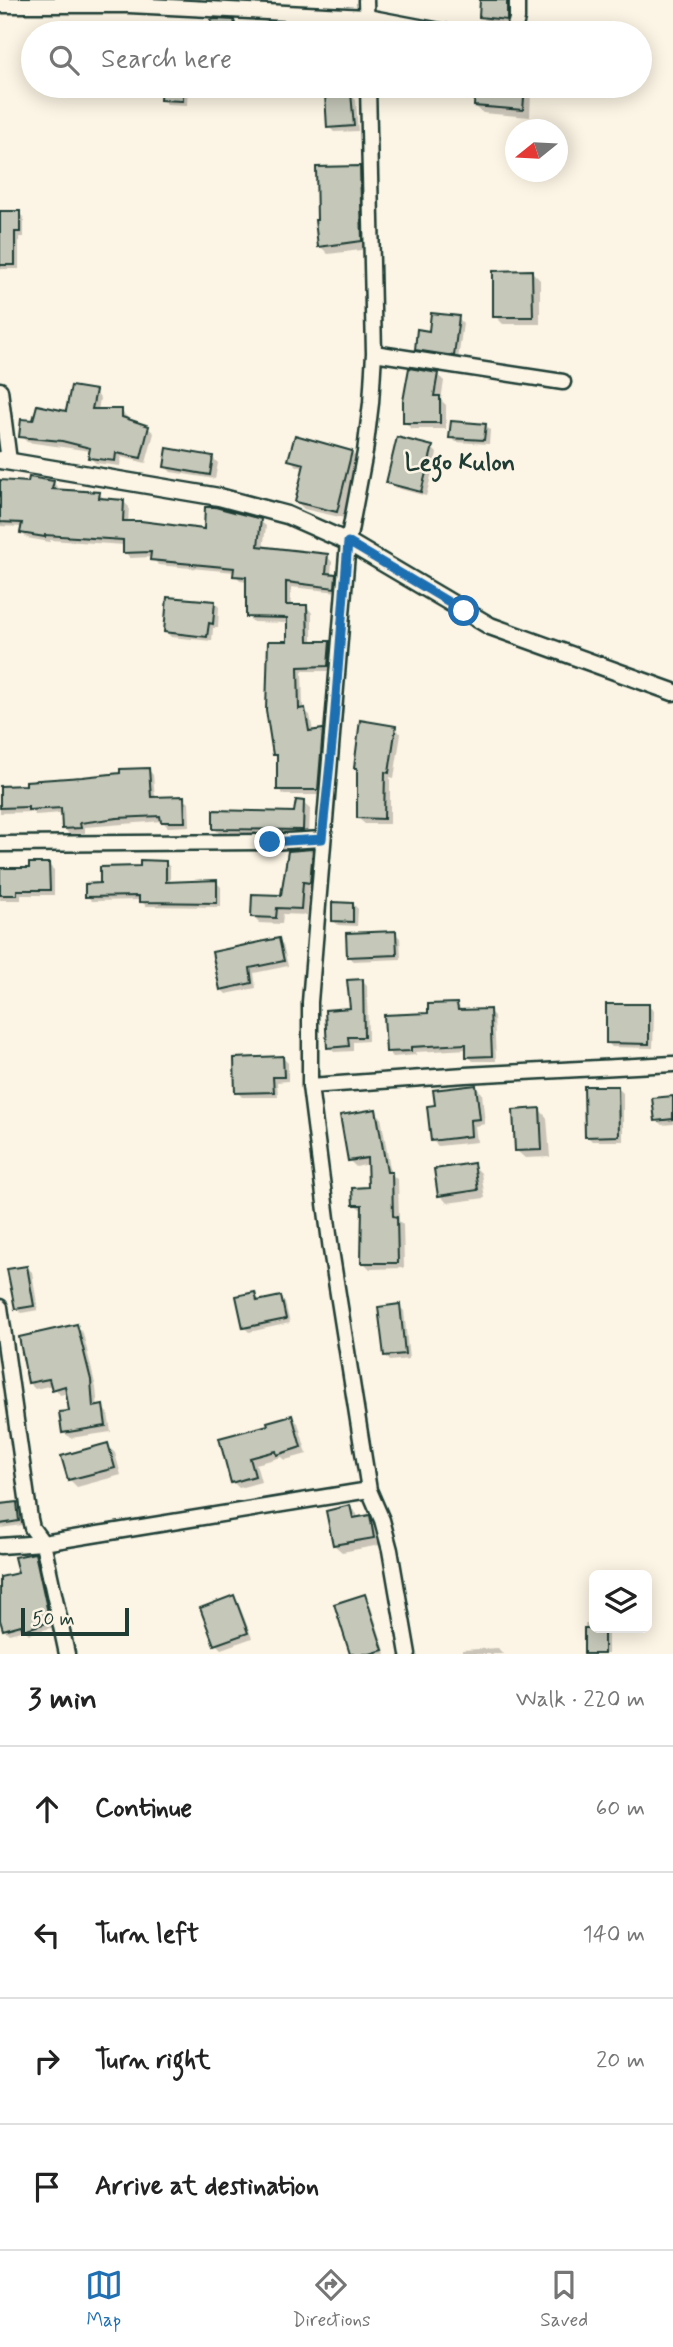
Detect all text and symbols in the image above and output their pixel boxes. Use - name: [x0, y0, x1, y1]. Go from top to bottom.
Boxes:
- search box: [21, 21, 652, 98]
- icon: search: [45, 41, 83, 79]
- text: Search here: [101, 43, 232, 77]
- north arrow: [505, 119, 568, 182]
- district label: Lego Kulon: [405, 448, 515, 482]
- route start: [448, 595, 479, 626]
- route end: [254, 826, 285, 857]
- map controls: [589, 1570, 652, 1633]
- button: layers: [589, 1570, 652, 1633]
- scale bar: [21, 1605, 130, 1637]
- text: 50 m: [32, 1607, 75, 1632]
- text: 3 min: [28, 1680, 97, 1719]
- text: Walk · 220 m: [516, 1685, 645, 1715]
- icon: ahead: [28, 1790, 66, 1828]
- text: Continue: [95, 1792, 192, 1826]
- text: 60 m: [596, 1794, 645, 1824]
- icon: left: [28, 1916, 66, 1954]
- text: Turn left: [95, 1918, 199, 1952]
- text: 140 m: [582, 1920, 645, 1950]
- icon: right: [28, 2042, 66, 2080]
- text: Turn right: [95, 2044, 211, 2078]
- text: 20 m: [596, 2046, 645, 2076]
- icon: arrive: [28, 2168, 66, 2206]
- text: Arrive at destination: [95, 2170, 319, 2204]
- tab: Map: [85, 2266, 123, 2333]
- tab: Directions: [292, 2266, 371, 2333]
- tab: Saved: [540, 2266, 588, 2333]

